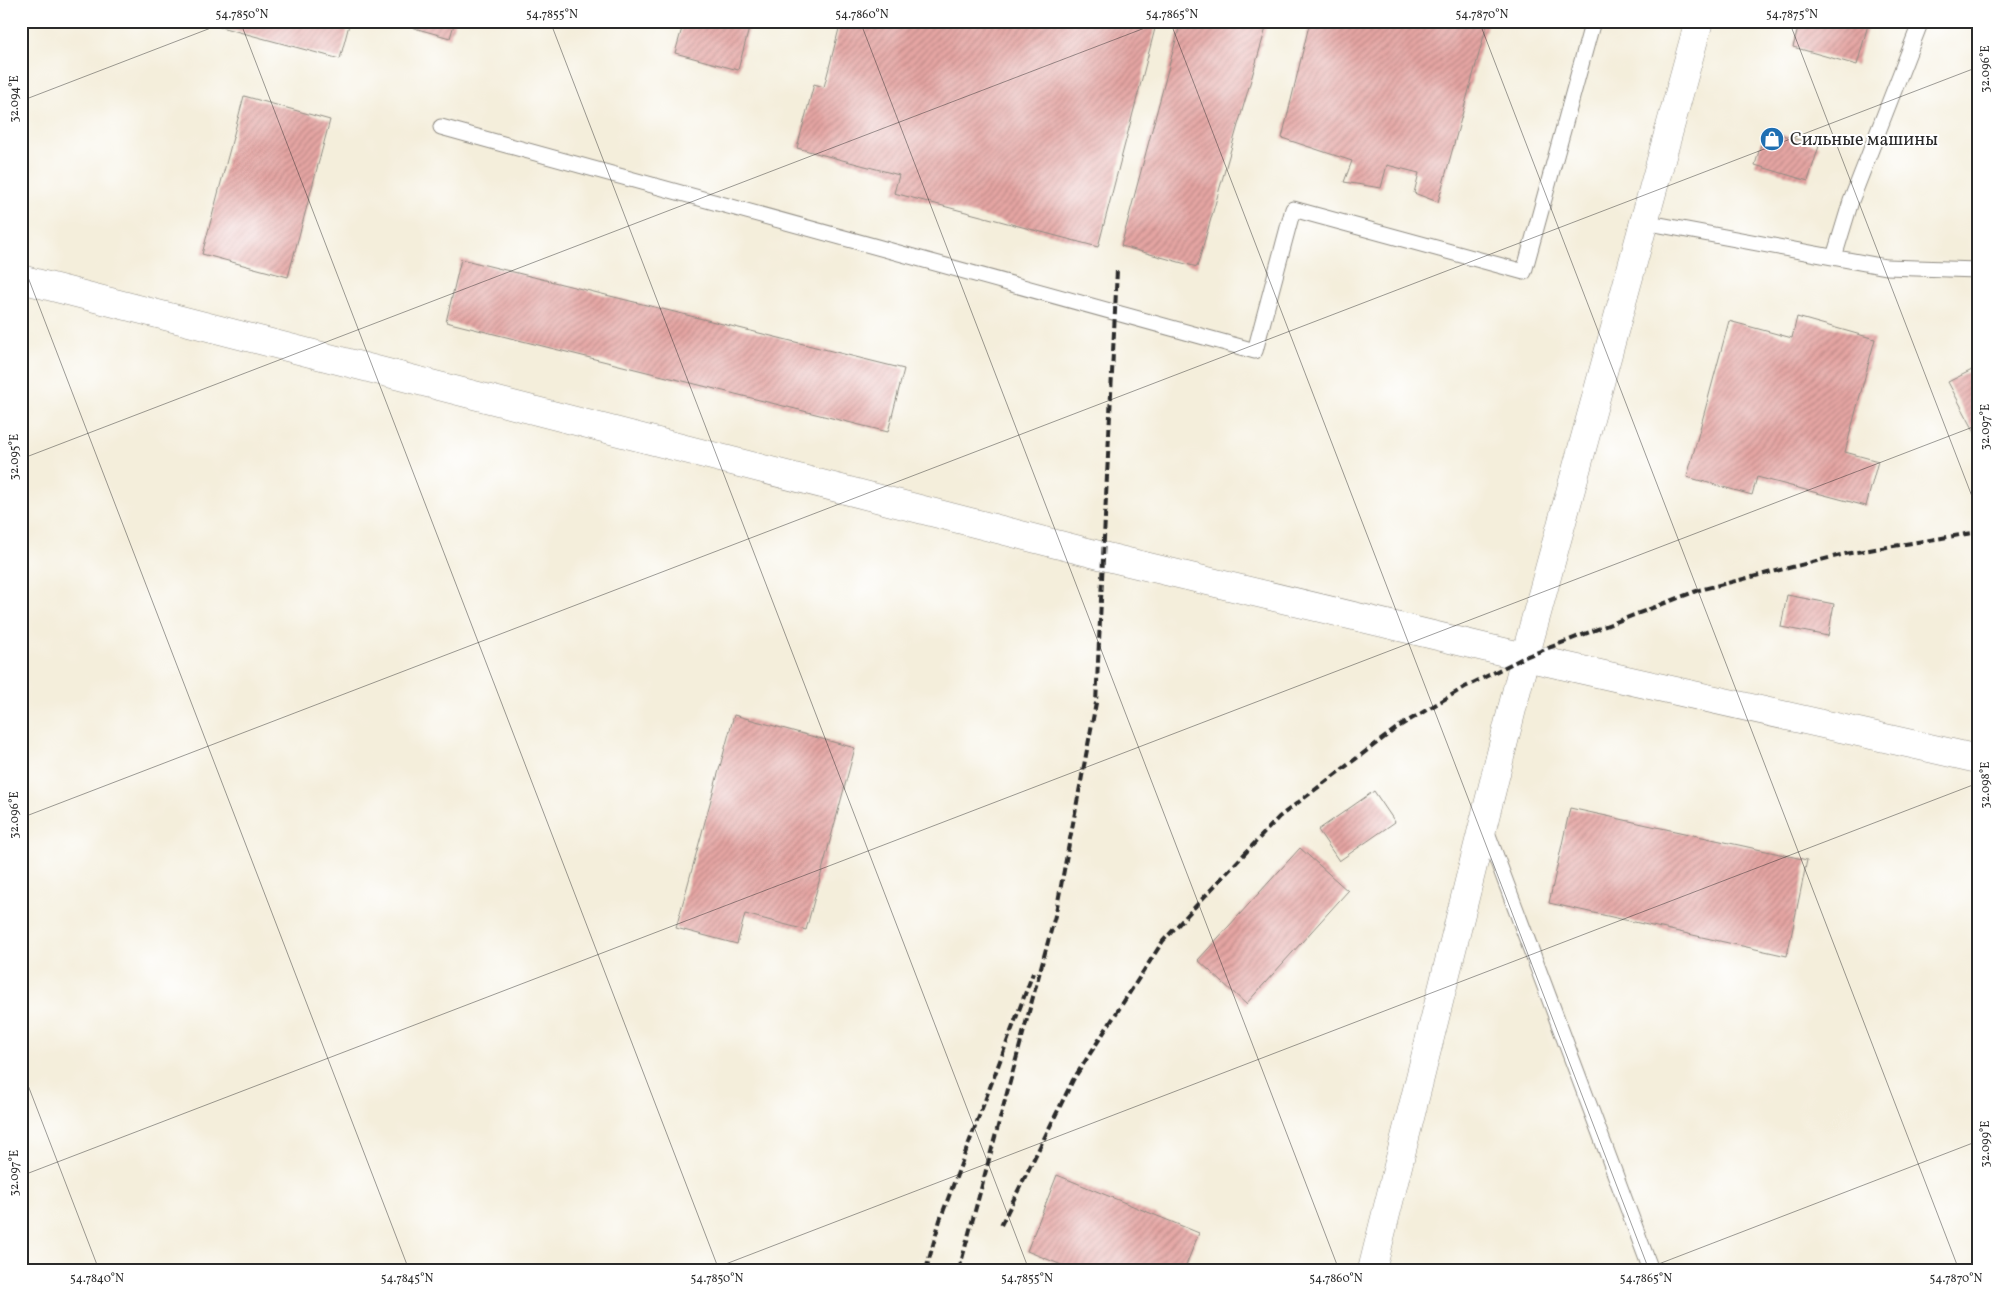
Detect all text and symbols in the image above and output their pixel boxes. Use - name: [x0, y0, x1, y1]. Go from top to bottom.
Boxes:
- text: 54.7850°N: [216, 7, 269, 23]
- text: 54.7855°N: [526, 7, 578, 23]
- text: 54.7860°N: [835, 7, 889, 23]
- text: 54.7865°N: [1146, 7, 1198, 23]
- text: 54.7870°N: [1456, 7, 1508, 23]
- text: 54.7875°N: [1766, 7, 1818, 23]
- text: 32.096°E: [1978, 45, 1994, 93]
- text: 32.094°E: [7, 75, 23, 123]
- shop icon: Сильные машины: [1759, 126, 1785, 152]
- place label: Сильные машины: [1790, 128, 1938, 153]
- text: 32.097°E: [1978, 404, 1994, 450]
- text: 32.095°E: [7, 434, 23, 480]
- text: 32.098°E: [1978, 762, 1994, 808]
- text: 32.096°E: [7, 791, 23, 839]
- text: 32.099°E: [1978, 1121, 1994, 1167]
- text: 32.097°E: [7, 1150, 23, 1196]
- text: 54.7840°N: [70, 1271, 124, 1287]
- text: 54.7845°N: [381, 1271, 433, 1287]
- text: 54.7850°N: [691, 1271, 744, 1287]
- text: 54.7855°N: [1001, 1271, 1053, 1287]
- text: 54.7860°N: [1309, 1271, 1363, 1287]
- text: 54.7865°N: [1620, 1271, 1672, 1287]
- text: 54.7870°N: [1930, 1271, 1982, 1287]

